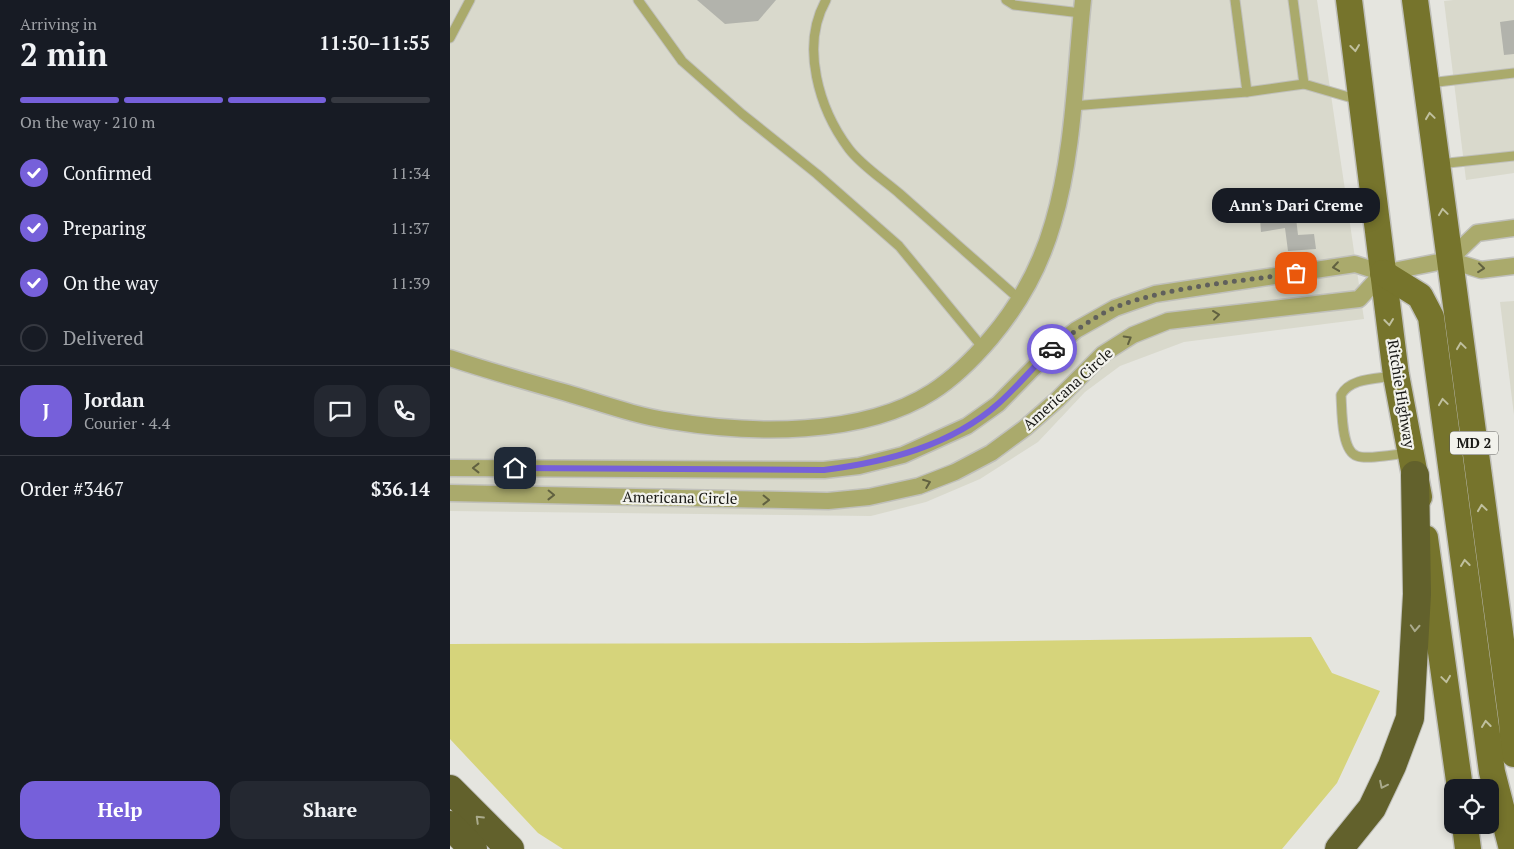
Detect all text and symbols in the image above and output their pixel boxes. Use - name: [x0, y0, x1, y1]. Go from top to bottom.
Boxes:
- text: Arriving in: [20, 13, 97, 35]
- text: 11:50–11:55: [319, 30, 430, 55]
- text: 2 min: [20, 33, 108, 75]
- one-way arrow: [1349, 45, 1360, 53]
- text: On the way · 210 m: [20, 111, 155, 133]
- one-way arrow: [1425, 112, 1436, 120]
- icon: check: [20, 159, 48, 187]
- text: Confirmed: [63, 160, 152, 185]
- text: 11:34: [391, 162, 430, 184]
- callout: Ann's Dari Creme: [1212, 188, 1380, 223]
- text: Ann's Dari Creme: [1229, 194, 1363, 216]
- one-way arrow: [1438, 208, 1449, 216]
- icon: check: [20, 214, 48, 242]
- text: Preparing: [63, 215, 146, 240]
- text: 11:37: [391, 217, 430, 239]
- pin: [1275, 252, 1317, 294]
- icon: bag: [1282, 259, 1310, 287]
- one-way arrow: [1332, 261, 1340, 272]
- one-way arrow: [1478, 262, 1486, 273]
- icon: check: [20, 269, 48, 297]
- text: On the way: [63, 270, 158, 295]
- text: 11:39: [391, 272, 430, 294]
- one-way arrow: [1212, 310, 1220, 321]
- one-way arrow: [1384, 317, 1394, 326]
- courier: [1027, 324, 1077, 374]
- text: Delivered: [63, 325, 144, 350]
- icon: car: [1038, 335, 1066, 363]
- one-way arrow: [1122, 335, 1131, 345]
- street label: Ritchie Highway: [1384, 338, 1420, 450]
- street label: Americana Circle: [1018, 342, 1117, 434]
- one-way arrow: [1456, 342, 1467, 350]
- button: chat: [314, 385, 366, 437]
- button: phone: [378, 385, 430, 437]
- text: Jordan: [84, 387, 145, 412]
- one-way arrow: [1439, 397, 1449, 406]
- text: J: [43, 398, 49, 423]
- text: Courier · 4.4: [84, 412, 170, 434]
- road number: MD 2: [1450, 432, 1498, 454]
- pin: [494, 447, 536, 489]
- icon: home: [501, 454, 529, 482]
- one-way arrow: [472, 463, 480, 473]
- text: Order #3467: [20, 476, 124, 501]
- text: $36.14: [371, 476, 430, 501]
- one-way arrow: [922, 479, 931, 489]
- street label: Americana Circle: [623, 486, 738, 508]
- one-way arrow: [548, 490, 555, 500]
- one-way arrow: [762, 494, 770, 505]
- one-way arrow: [1478, 503, 1488, 512]
- one-way arrow: [1460, 558, 1471, 566]
- one-way arrow: [1410, 624, 1421, 632]
- one-way arrow: [1440, 674, 1450, 683]
- one-way arrow: [1481, 719, 1492, 727]
- map controls: [1444, 779, 1499, 834]
- button: locate: [1444, 779, 1499, 834]
- one-way arrow: [1379, 780, 1389, 789]
- button: Help: [20, 781, 220, 839]
- button: Share: [230, 781, 430, 839]
- one-way arrow: [476, 816, 485, 825]

